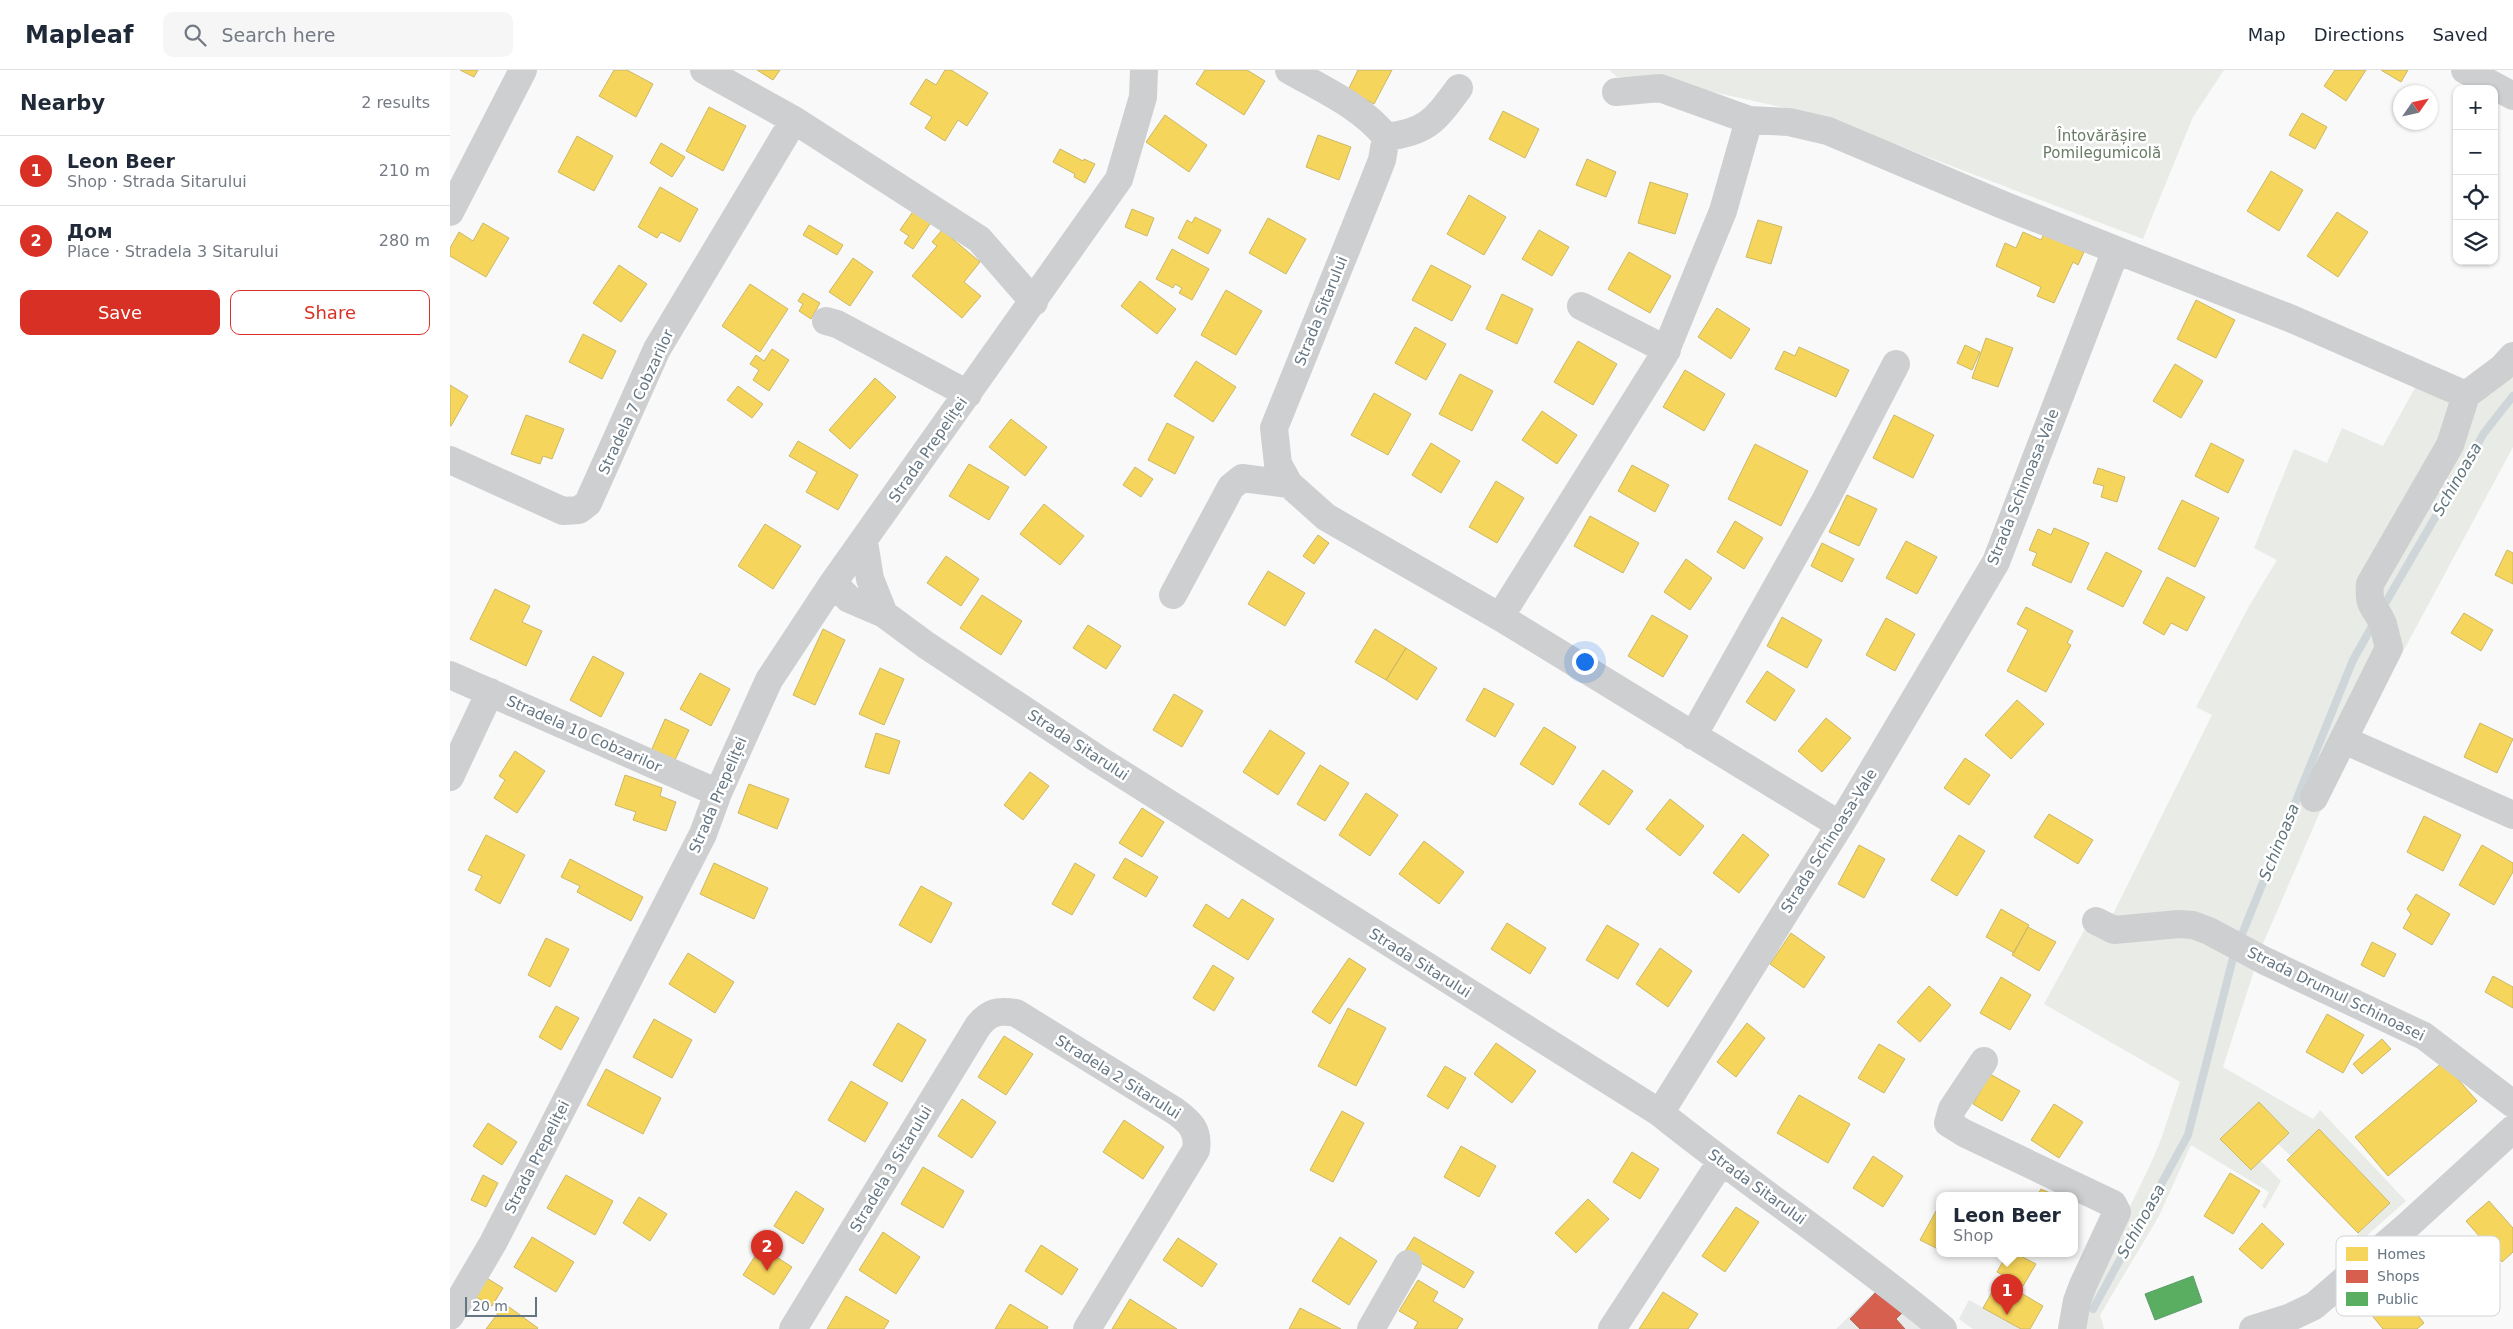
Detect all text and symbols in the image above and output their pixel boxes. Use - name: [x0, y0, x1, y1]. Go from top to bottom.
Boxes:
- search box: [163, 12, 513, 57]
- text: Mapleaf: [25, 21, 133, 49]
- icon: search: [181, 21, 209, 49]
- text: Search here: [221, 24, 336, 46]
- text: Map: [2248, 24, 2286, 45]
- text: Directions: [2314, 24, 2404, 45]
- text: Saved: [2432, 24, 2488, 45]
- north arrow: [2393, 85, 2438, 130]
- map controls: [2453, 85, 2498, 265]
- button: +: [2453, 85, 2498, 130]
- text: Nearby: [20, 91, 105, 115]
- text: 2 results: [361, 93, 430, 112]
- park label: Întovărășire Pomilegumicolă: [2043, 126, 2161, 162]
- button: −: [2453, 130, 2498, 175]
- text: Leon Beer: [67, 150, 175, 172]
- text: 1: [30, 161, 42, 180]
- text: 210 m: [379, 161, 430, 180]
- text: Shop · Strada Sitarului: [67, 172, 247, 191]
- button: locate: [2453, 175, 2498, 220]
- text: Дом: [67, 220, 113, 242]
- button: layers: [2453, 220, 2498, 265]
- text: 2: [30, 231, 42, 250]
- text: 280 m: [379, 231, 430, 250]
- text: Place · Stradela 3 Sitarului: [67, 242, 279, 261]
- street label: Strada Sitarului: [1291, 254, 1351, 368]
- button: Save: [20, 290, 220, 335]
- button: Share: [230, 290, 430, 335]
- street label: Stradela 7 Cobzarilor: [594, 326, 678, 477]
- street label: Strada Prepeliței: [885, 394, 971, 506]
- street label: Strada Schinoasa-Vale: [1983, 406, 2063, 568]
- water label: Schinoasa: [2428, 439, 2486, 519]
- your location: [1572, 649, 1598, 675]
- street label: Stradela 10 Cobzarilor: [504, 692, 665, 777]
- street label: Strada Sitarului: [1024, 706, 1132, 784]
- street label: Strada Prepeliței: [685, 734, 751, 856]
- street label: Strada Schinoasa-Vale: [1777, 766, 1881, 916]
- water label: Schinoasa: [2255, 801, 2303, 883]
- street label: Strada Sitarului: [1366, 924, 1474, 1002]
- street label: Strada Drumul Schinoasei: [2244, 943, 2428, 1045]
- street label: Stradela 2 Sitarului: [1052, 1031, 1184, 1123]
- street label: Strada Prepeliței: [501, 1097, 573, 1217]
- street label: Stradela 3 Sitarului: [846, 1103, 936, 1235]
- street label: Strada Sitarului: [1705, 1145, 1809, 1229]
- water label: Schinoasa: [2113, 1181, 2169, 1261]
- popup: [1936, 1192, 2078, 1257]
- text: Leon Beer: [1953, 1204, 2061, 1226]
- text: Shop: [1953, 1226, 1993, 1245]
- pin: 2: [751, 1230, 783, 1271]
- legend: [2336, 1236, 2500, 1316]
- text: Homes: [2377, 1246, 2426, 1262]
- text: Shops: [2377, 1268, 2420, 1284]
- pin: 1: [1991, 1274, 2023, 1315]
- text: Public: [2377, 1291, 2418, 1307]
- scale bar: [465, 1294, 538, 1317]
- text: 20 m: [472, 1298, 508, 1314]

